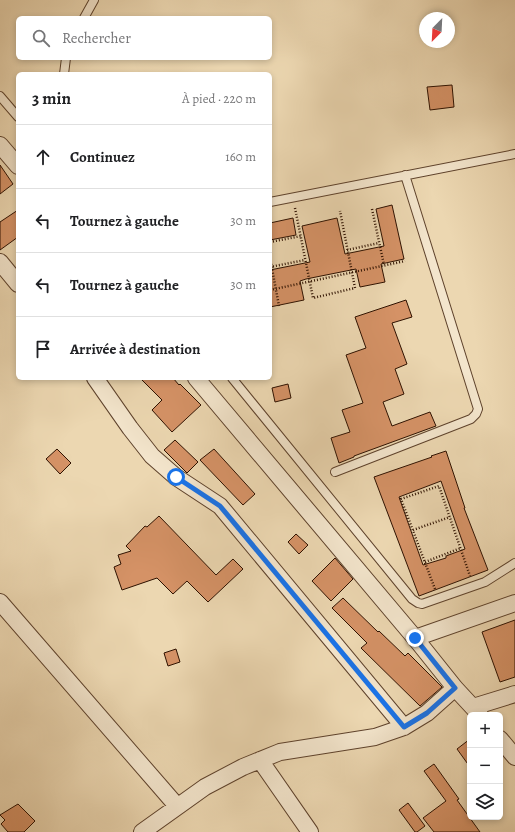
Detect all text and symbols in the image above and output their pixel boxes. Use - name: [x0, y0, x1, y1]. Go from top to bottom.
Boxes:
- north arrow: [419, 12, 455, 48]
- search box: [16, 16, 272, 60]
- icon: search: [30, 27, 52, 49]
- text: Rechercher: [62, 28, 131, 48]
- text: 3 min: [32, 87, 71, 110]
- text: À pied · 220 m: [182, 90, 256, 107]
- icon: ahead: [32, 146, 54, 168]
- text: Continuez: [70, 147, 135, 167]
- text: 160 m: [225, 148, 256, 165]
- icon: left: [32, 210, 54, 232]
- text: Tournez à gauche: [70, 211, 179, 231]
- text: 30 m: [230, 212, 256, 229]
- icon: left: [32, 274, 54, 296]
- text: Tournez à gauche: [70, 275, 179, 295]
- text: 30 m: [230, 276, 256, 293]
- icon: arrive: [32, 338, 54, 360]
- text: Arrivée à destination: [70, 339, 201, 359]
- route start: [167, 468, 185, 486]
- route end: [406, 629, 424, 647]
- map controls: [467, 712, 503, 820]
- button: +: [467, 712, 503, 748]
- button: −: [467, 748, 503, 784]
- button: layers: [467, 784, 503, 820]

